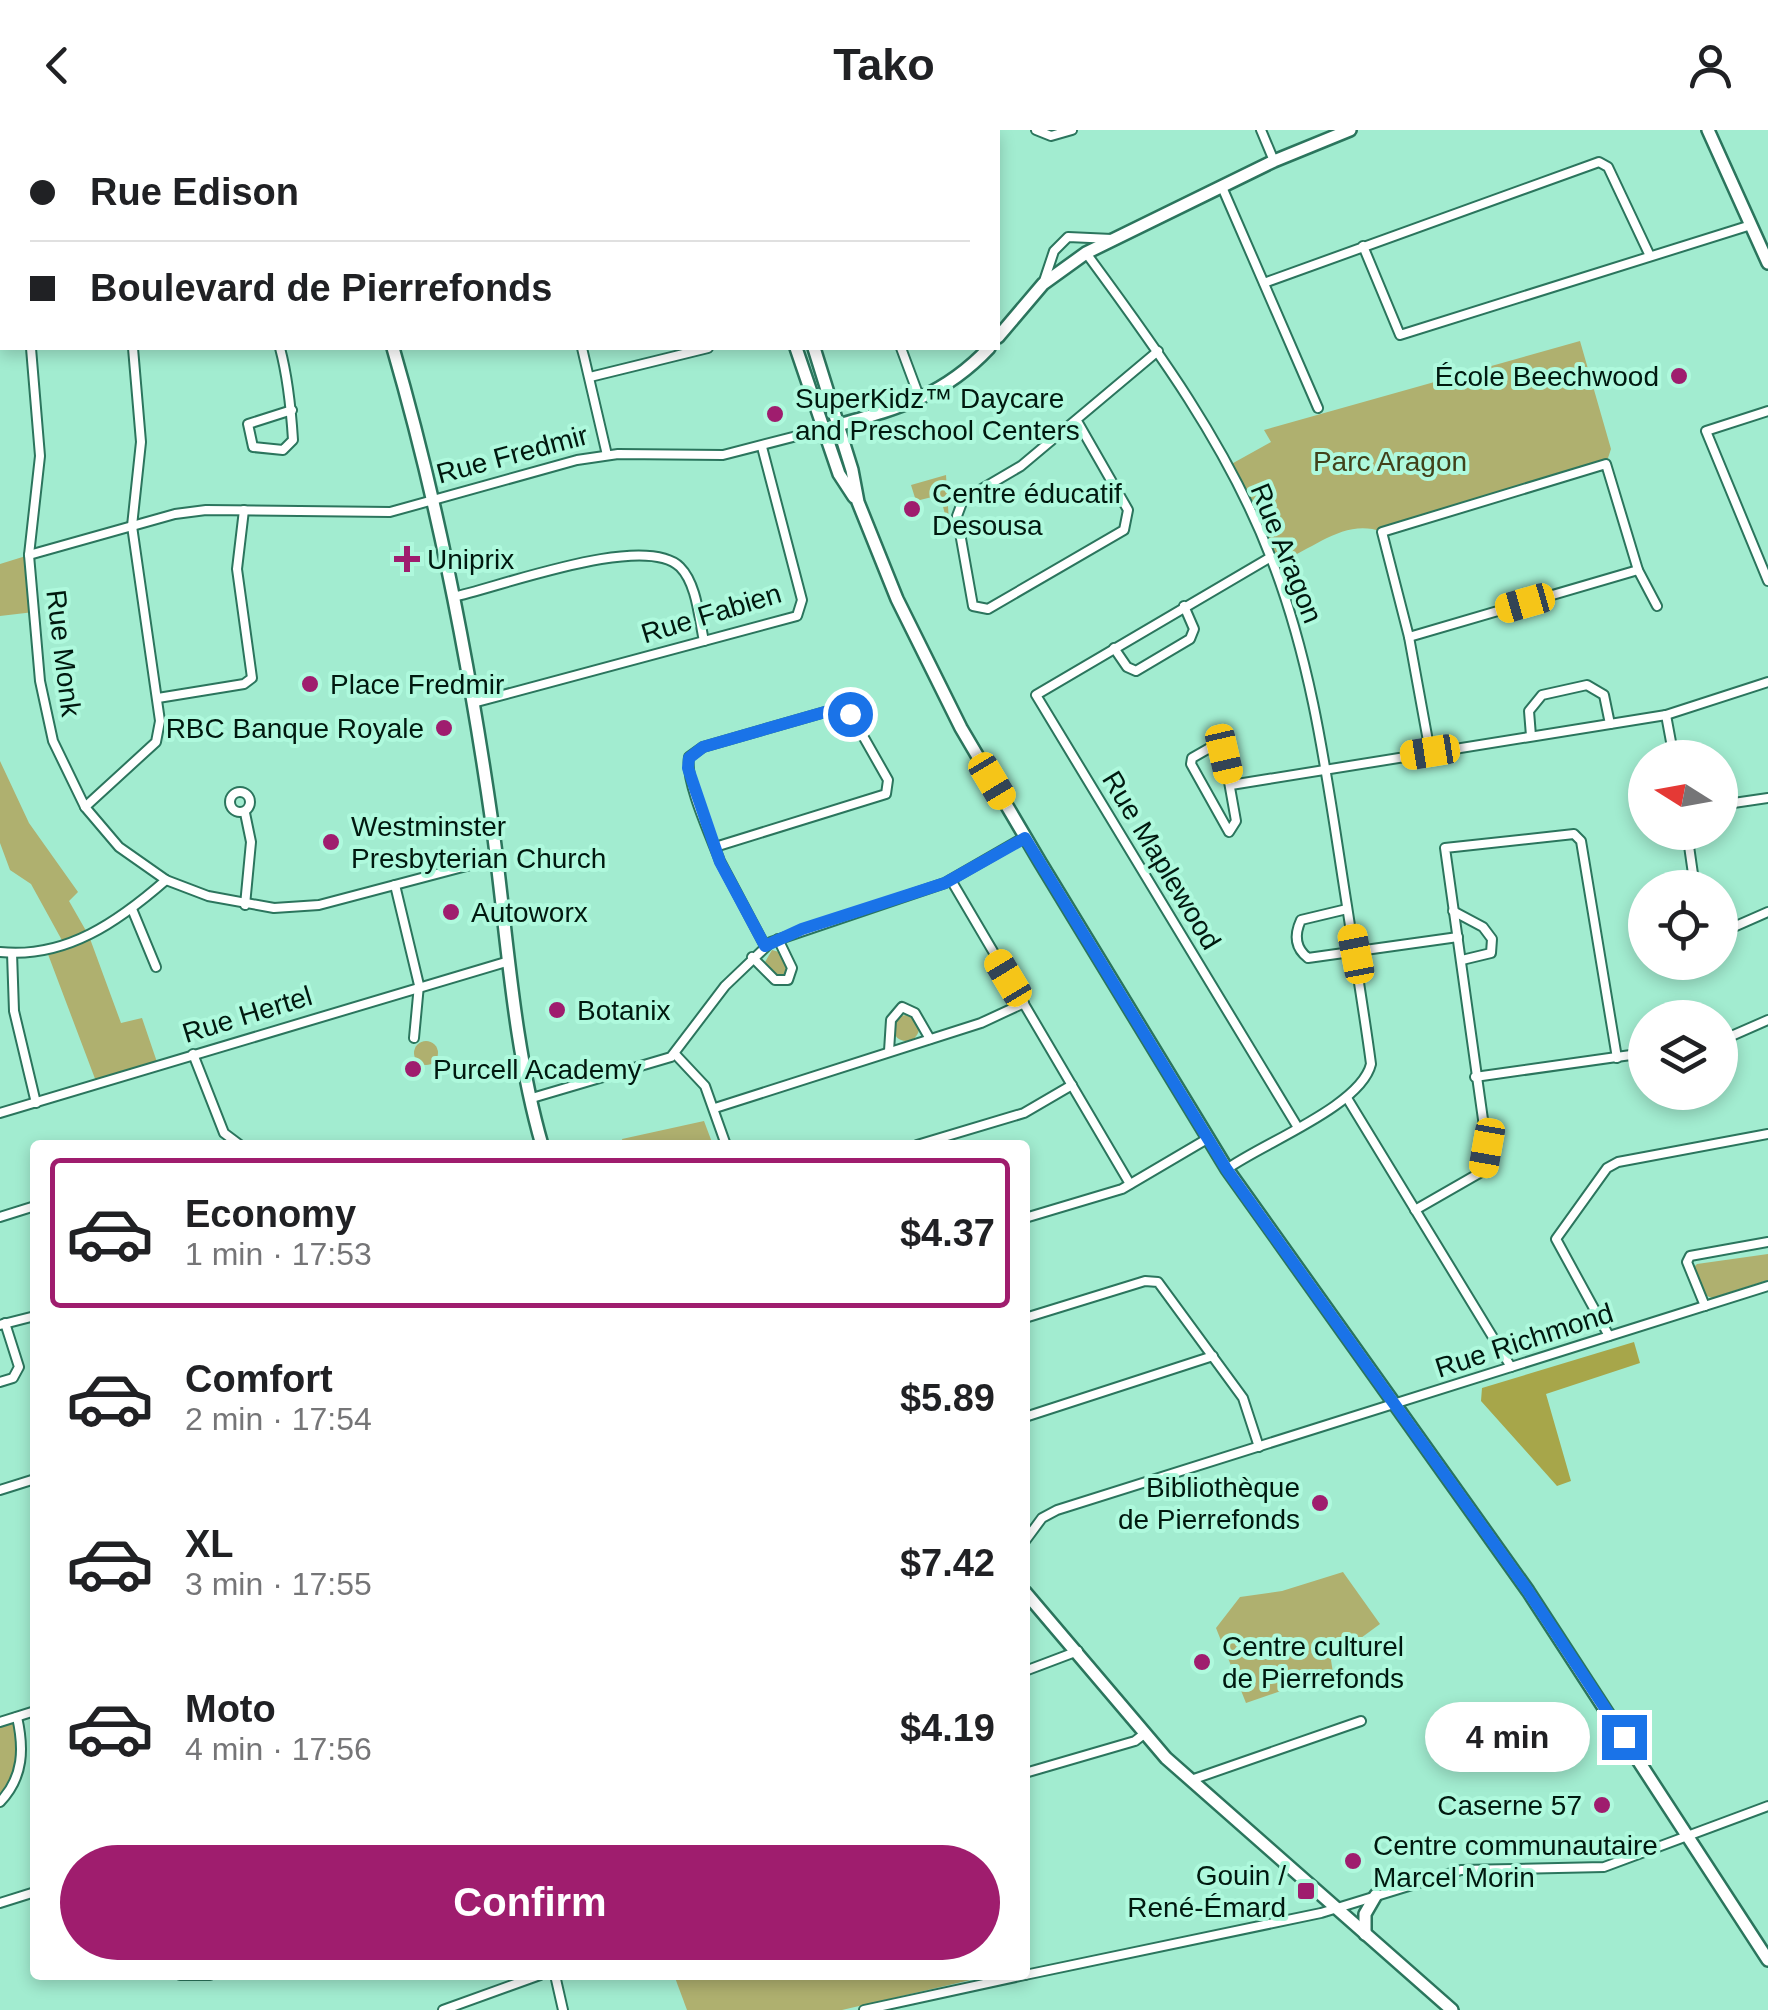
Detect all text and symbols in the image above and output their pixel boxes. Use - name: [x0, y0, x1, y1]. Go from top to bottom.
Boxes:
- icon: back: [30, 38, 85, 93]
- icon: person: [1683, 38, 1738, 93]
- text: Tako: [833, 39, 935, 90]
- text: Rue Edison: [90, 171, 299, 213]
- text: Boulevard de Pierrefonds: [90, 267, 552, 309]
- place label: École Beechwood: [1435, 361, 1659, 392]
- marker: École Beechwood: [1668, 365, 1690, 387]
- place label: SuperKidz™ Daycare and Preschool Centers: [795, 383, 1080, 446]
- marker: SuperKidz™ Daycare and Preschool Centers: [764, 403, 786, 425]
- street label: Rue Fredmir: [433, 419, 591, 490]
- park label: Parc Aragon: [1313, 446, 1467, 477]
- place label: Centre éducatif Desousa: [932, 478, 1122, 541]
- street label: Rue Aragon: [1244, 479, 1329, 628]
- marker: Centre éducatif Desousa: [901, 498, 923, 520]
- place label: Uniprix: [427, 544, 514, 575]
- marker: Uniprix: [396, 548, 418, 570]
- street label: Rue Fabien: [637, 577, 785, 649]
- car: [1492, 580, 1558, 626]
- street label: Rue Monk: [40, 588, 87, 719]
- place label: Place Fredmir: [330, 669, 504, 700]
- marker: Place Fredmir: [299, 673, 321, 695]
- route start: [828, 692, 873, 737]
- place label: RBC Banque Royale: [166, 713, 424, 744]
- marker: RBC Banque Royale: [433, 717, 455, 739]
- car: [1203, 721, 1245, 787]
- car: [1398, 732, 1462, 772]
- north arrow: [1628, 740, 1738, 850]
- map controls: [1628, 740, 1738, 1110]
- car: [964, 748, 1020, 814]
- street label: Rue Maplewood: [1096, 766, 1227, 955]
- place label: Westminster Presbyterian Church: [351, 811, 606, 874]
- marker: Westminster Presbyterian Church: [320, 831, 342, 853]
- button: locate: [1628, 870, 1738, 980]
- place label: Autoworx: [471, 897, 588, 928]
- marker: Autoworx: [440, 901, 462, 923]
- car: [1336, 922, 1376, 986]
- car: [980, 945, 1036, 1011]
- street label: Rue Hertel: [179, 980, 316, 1049]
- place label: Botanix: [577, 995, 670, 1026]
- marker: Botanix: [546, 999, 568, 1021]
- button: layers: [1628, 1000, 1738, 1110]
- place label: Purcell Academy: [433, 1054, 642, 1085]
- marker: Purcell Academy: [402, 1058, 424, 1080]
- car: [1467, 1116, 1507, 1180]
- icon: car: [65, 1188, 155, 1278]
- text: Economy: [185, 1193, 356, 1235]
- text: $4.37: [900, 1212, 995, 1254]
- text: 1 min · 17:53: [185, 1236, 372, 1272]
- street label: Rue Richmond: [1431, 1297, 1617, 1384]
- icon: car: [65, 1353, 155, 1443]
- text: Comfort: [185, 1358, 333, 1400]
- text: $5.89: [900, 1377, 995, 1419]
- text: 2 min · 17:54: [185, 1401, 372, 1437]
- place label: Bibliothèque de Pierrefonds: [1118, 1472, 1300, 1535]
- marker: Bibliothèque de Pierrefonds: [1309, 1492, 1331, 1514]
- icon: car: [65, 1518, 155, 1608]
- text: XL: [185, 1523, 234, 1565]
- text: $7.42: [900, 1542, 995, 1584]
- text: 3 min · 17:55: [185, 1566, 372, 1602]
- place label: Centre culturel de Pierrefonds: [1222, 1631, 1404, 1694]
- marker: Centre culturel de Pierrefonds: [1191, 1651, 1213, 1673]
- icon: car: [65, 1683, 155, 1773]
- text: Moto: [185, 1688, 276, 1730]
- callout: 4 min: [1424, 1702, 1589, 1772]
- text: $4.19: [900, 1707, 995, 1749]
- route end: [1602, 1715, 1647, 1760]
- text: 4 min: [1466, 1719, 1549, 1755]
- text: 4 min · 17:56: [185, 1731, 372, 1767]
- place label: Caserne 57: [1437, 1790, 1582, 1821]
- marker: Caserne 57: [1591, 1794, 1613, 1816]
- place label: Centre communautaire Marcel Morin: [1373, 1830, 1658, 1893]
- button: Confirm: [60, 1845, 1000, 1960]
- marker: Centre communautaire Marcel Morin: [1342, 1850, 1364, 1872]
- place label: Gouin / René-Émard: [1127, 1860, 1286, 1923]
- marker: Gouin / René-Émard: [1295, 1880, 1317, 1902]

